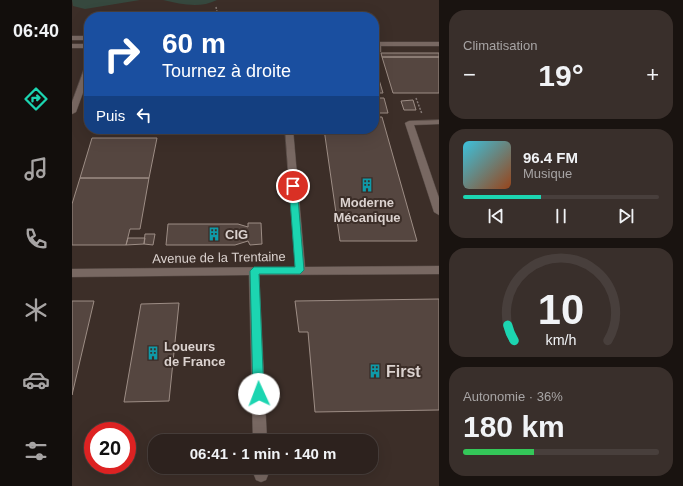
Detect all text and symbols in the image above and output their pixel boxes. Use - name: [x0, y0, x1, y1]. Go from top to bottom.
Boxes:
- text: 06:40: [13, 21, 59, 41]
- icon: right: [96, 28, 148, 80]
- text: 60 m: [162, 28, 226, 59]
- text: Climatisation: [463, 38, 537, 53]
- text: 19°: [538, 59, 584, 92]
- text: Tournez à droite: [162, 61, 291, 81]
- text: −: [463, 62, 476, 87]
- text: +: [646, 62, 659, 87]
- icon: directions: [22, 85, 50, 113]
- icon: left: [133, 104, 155, 126]
- text: Puis: [96, 107, 125, 124]
- text: 96.4 FM: [523, 149, 578, 166]
- icon: music: [22, 155, 50, 183]
- text: Musique: [523, 166, 572, 181]
- pin: [276, 169, 310, 203]
- icon: arrive: [282, 175, 304, 197]
- building icon: Moderne Mécanique: [359, 177, 375, 193]
- place label: Moderne Mécanique: [333, 195, 401, 225]
- icon: previous: [485, 205, 507, 227]
- icon: pause: [550, 205, 572, 227]
- icon: next: [615, 205, 637, 227]
- icon: phone: [22, 225, 50, 253]
- building icon: CIG: [206, 226, 222, 242]
- place label: CIG: [225, 227, 248, 242]
- street label: Avenue de la Trentaine: [152, 249, 286, 266]
- text: 10: [538, 285, 584, 332]
- icon: climate: [22, 296, 50, 324]
- text: km/h: [546, 331, 577, 347]
- place label: Loueurs de France: [164, 339, 225, 369]
- building icon: Loueurs de France: [145, 345, 161, 361]
- building icon: First: [367, 363, 383, 379]
- place label: First: [386, 363, 421, 380]
- icon: car: [22, 366, 50, 394]
- position arrow: [238, 373, 280, 415]
- text: Autonomie · 36%: [463, 389, 563, 404]
- text: 180 km: [463, 410, 565, 443]
- speed limit sign: 20: [84, 422, 136, 474]
- icon: filters: [22, 437, 50, 465]
- text: 06:41 · 1 min · 140 m: [190, 445, 336, 462]

